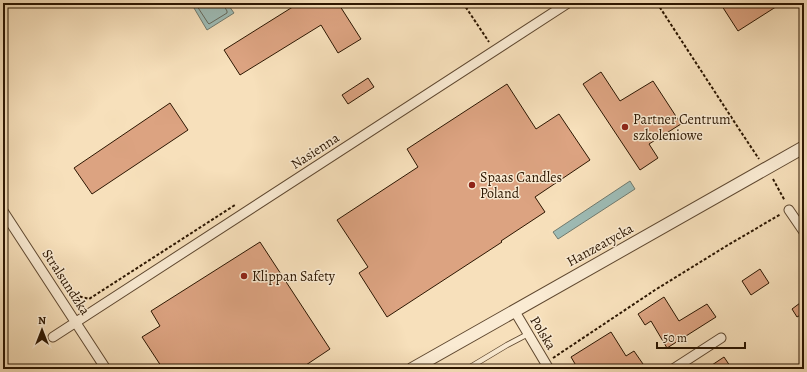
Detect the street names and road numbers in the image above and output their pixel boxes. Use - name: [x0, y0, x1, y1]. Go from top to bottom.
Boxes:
- street label: Nasienna: [287, 128, 343, 174]
- street label: Hanzeatycka: [563, 219, 637, 271]
- street label: Stralsundzka: [38, 245, 95, 319]
- street label: Polska: [526, 313, 561, 354]

